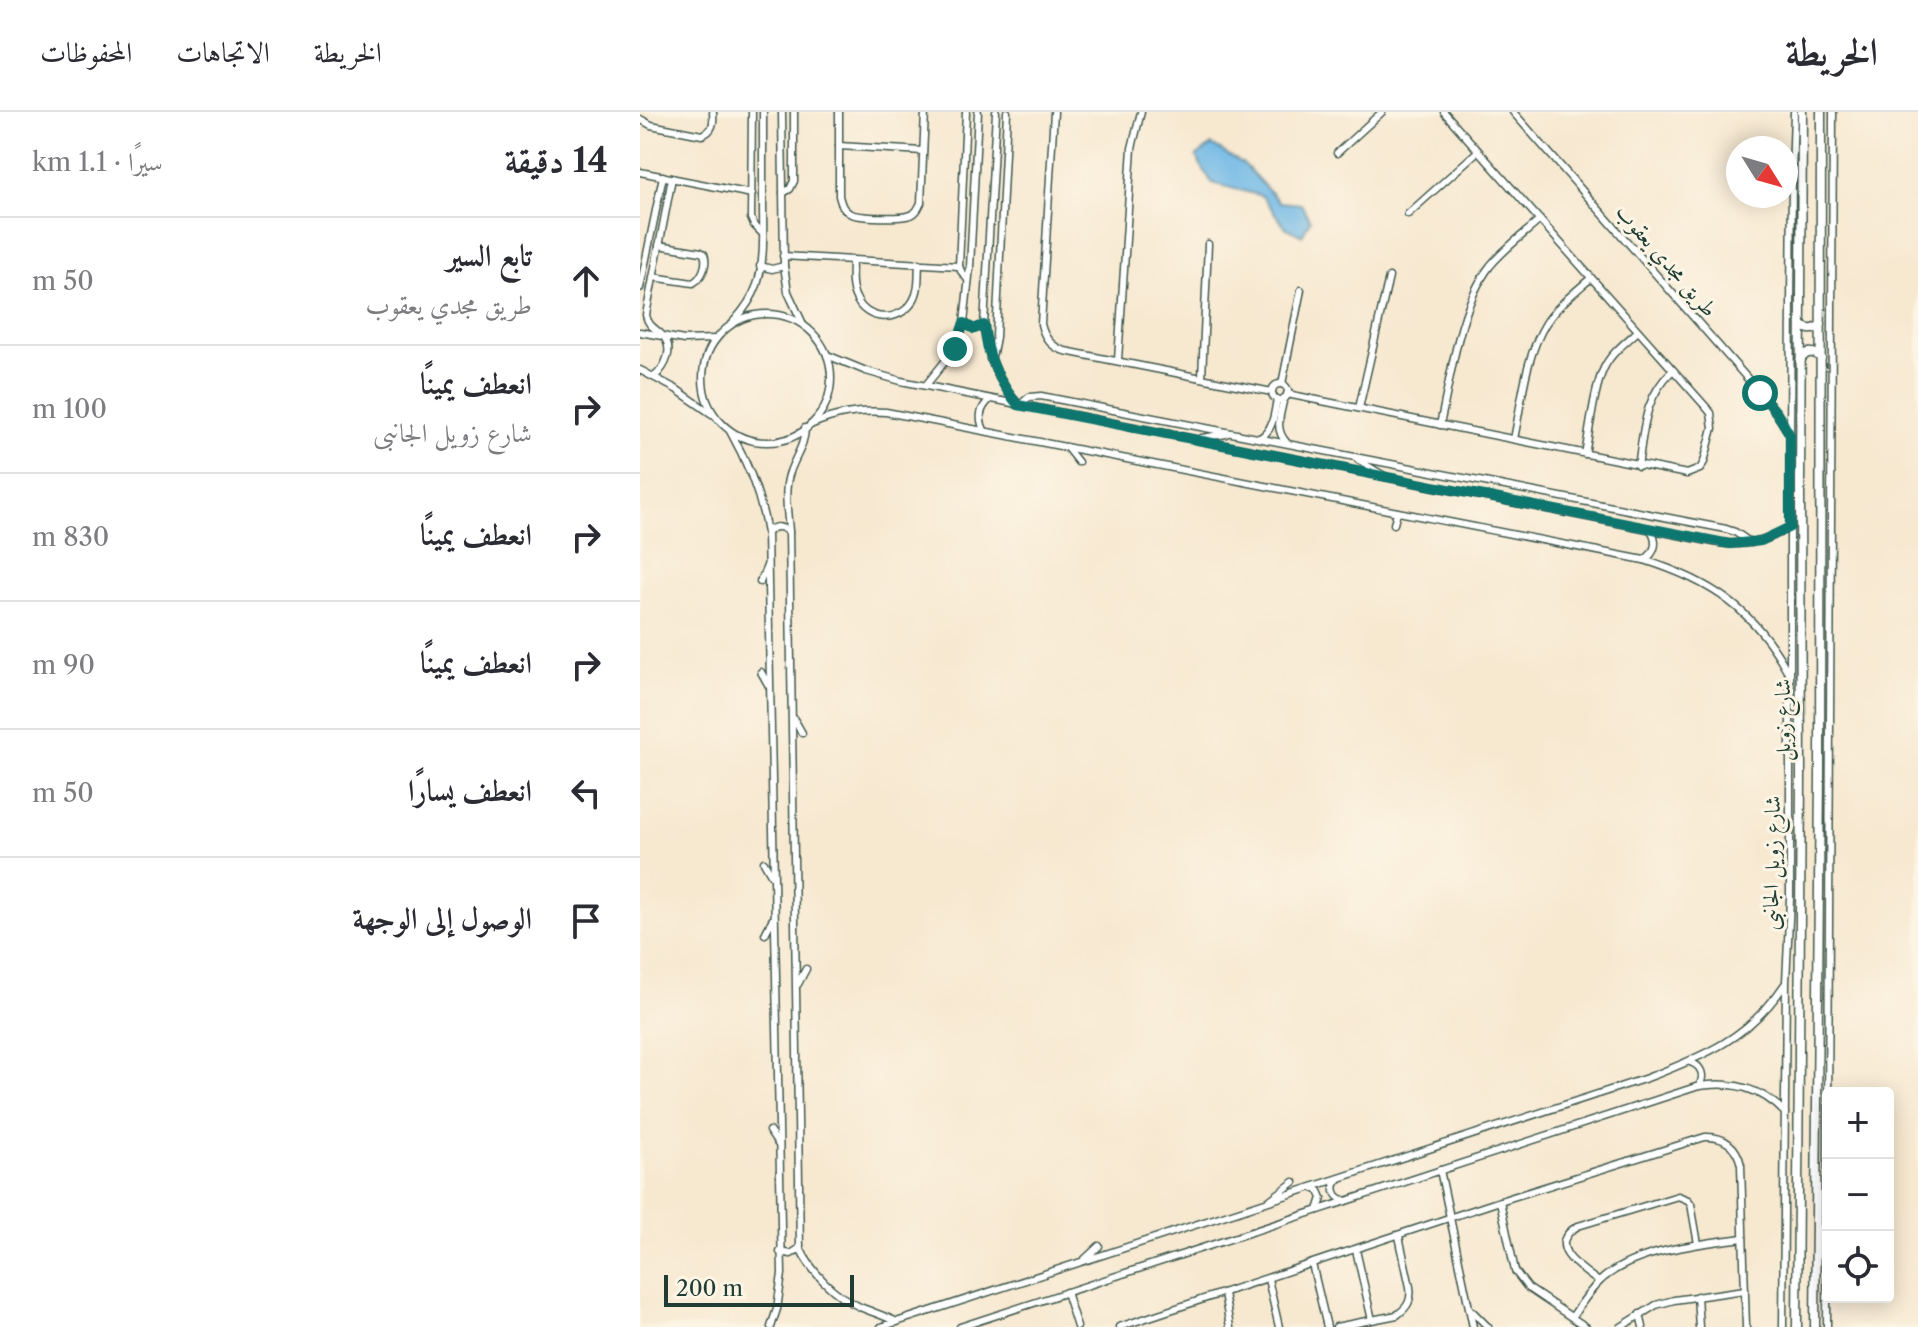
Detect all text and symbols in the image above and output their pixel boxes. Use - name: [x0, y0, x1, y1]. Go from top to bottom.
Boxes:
- text: الخريطة: [1786, 28, 1878, 75]
- text: المحفوظات: [40, 35, 132, 69]
- text: الاتجاهات: [176, 35, 270, 69]
- text: الخريطة: [314, 35, 382, 69]
- north arrow: [1726, 136, 1798, 208]
- text: 14 دقيقة: [505, 139, 608, 181]
- text: سيرًا · 1.1 km: [32, 146, 163, 178]
- street label: طريق مجدي يعقوب: [1607, 198, 1723, 325]
- text: تابع السير: [446, 237, 532, 274]
- icon: ahead: [564, 259, 608, 303]
- text: 50 m: [32, 265, 94, 297]
- text: طريق مجدي يعقوب: [365, 289, 532, 321]
- route end: [937, 331, 973, 367]
- text: انعطف يمينًا: [420, 365, 532, 402]
- route start: [1742, 375, 1778, 411]
- icon: right: [564, 387, 608, 431]
- text: 100 m: [32, 393, 107, 425]
- text: شارع زويل الجانبى: [373, 417, 532, 449]
- icon: right: [564, 515, 608, 559]
- text: انعطف يمينًا: [420, 516, 532, 553]
- text: 830 m: [32, 521, 109, 553]
- icon: right: [564, 643, 608, 687]
- text: انعطف يمينًا: [420, 644, 532, 681]
- text: 90 m: [32, 649, 95, 681]
- street label: شارع زويل: [1769, 679, 1801, 761]
- icon: left: [564, 771, 608, 815]
- text: انعطف يسارًا: [408, 772, 532, 809]
- text: 50 m: [32, 777, 94, 809]
- street label: شارع زويل الجانبى: [1757, 795, 1791, 931]
- icon: arrive: [564, 899, 608, 943]
- text: الوصول إلى الوجهة: [353, 900, 532, 937]
- map controls: [1822, 1087, 1894, 1303]
- button: +: [1822, 1087, 1894, 1159]
- button: −: [1822, 1159, 1894, 1231]
- button: locate: [1822, 1231, 1894, 1303]
- scale bar: [664, 1271, 854, 1307]
- text: 200 m: [676, 1275, 743, 1302]

